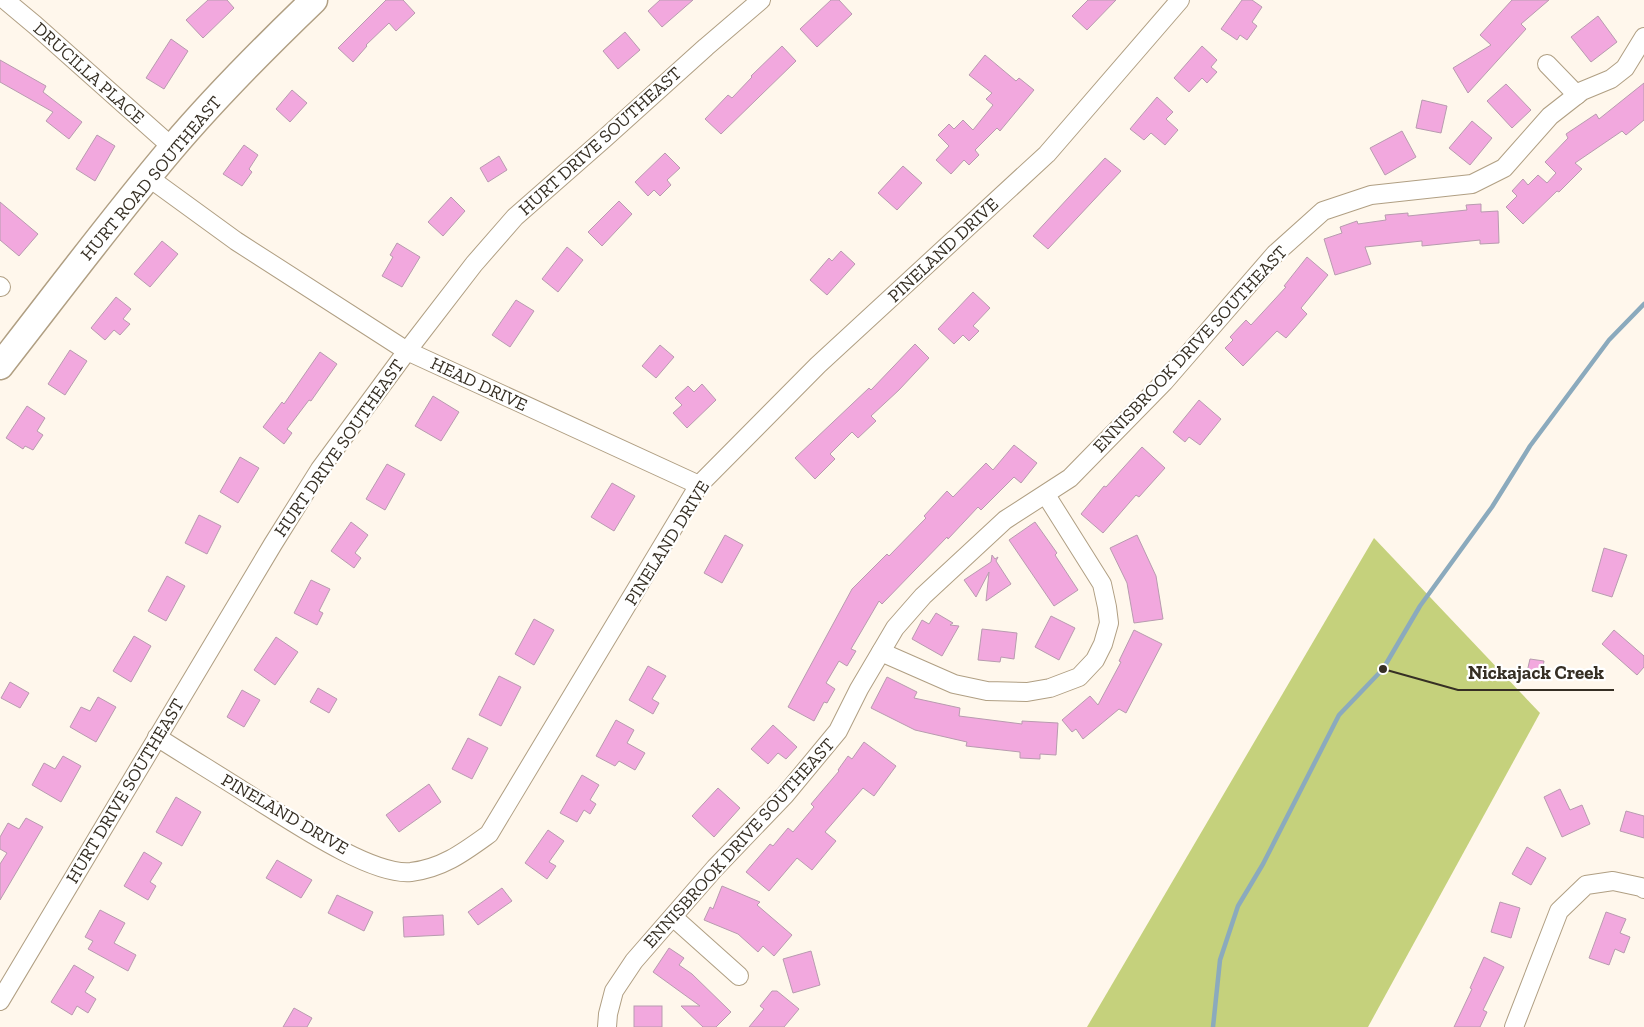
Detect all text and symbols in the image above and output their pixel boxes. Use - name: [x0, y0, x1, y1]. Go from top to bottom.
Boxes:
- street label: DRUCILLA PLACE: [29, 17, 149, 129]
- street label: HURT DRIVE SOUTHEAST: [514, 62, 686, 220]
- street label: HURT ROAD SOUTHEAST: [76, 91, 226, 265]
- street label: PINELAND DRIVE: [883, 193, 1003, 307]
- street label: ENNISBROOK DRIVE SOUTHEAST: [1088, 241, 1292, 457]
- street label: HEAD DRIVE: [427, 352, 531, 416]
- street label: HURT DRIVE SOUTHEAST: [269, 355, 409, 541]
- street label: PINELAND DRIVE: [620, 477, 714, 609]
- callout: Nickajack Creek: [1458, 656, 1614, 690]
- text: Nickajack Creek: [1468, 661, 1604, 684]
- street label: HURT DRIVE SOUTHEAST: [61, 695, 189, 887]
- street label: ENNISBROOK DRIVE SOUTHEAST: [639, 734, 839, 952]
- street label: PINELAND DRIVE: [218, 769, 352, 859]

